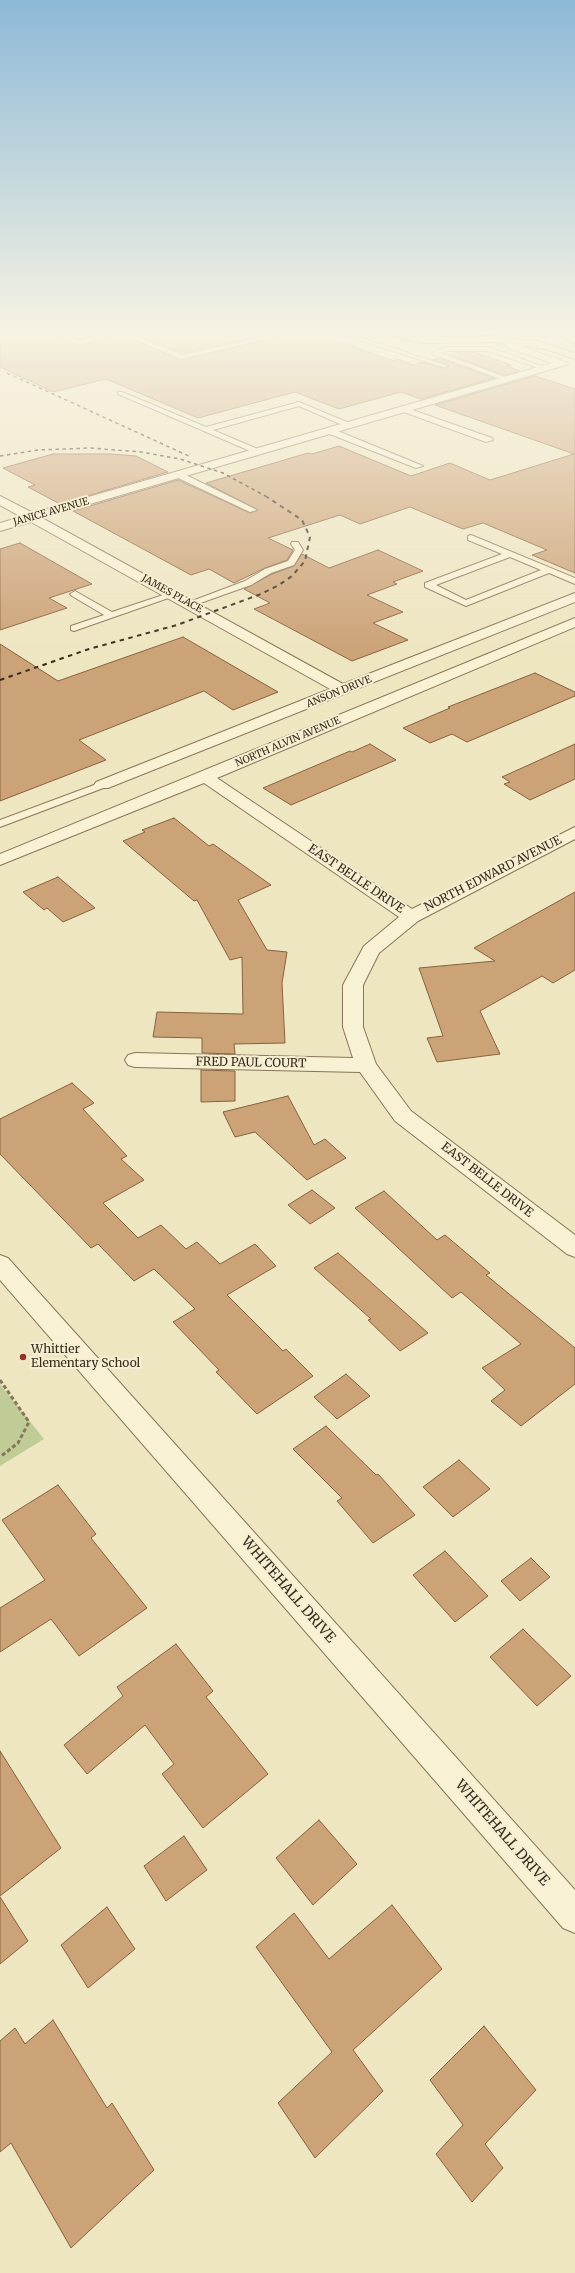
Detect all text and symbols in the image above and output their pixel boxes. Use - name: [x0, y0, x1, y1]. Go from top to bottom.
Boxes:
- street label: JANICE AVENUE: [12, 495, 90, 529]
- street label: JAMES PLACE: [139, 572, 205, 616]
- street label: ANSON DRIVE: [305, 673, 373, 711]
- street label: NORTH ALVIN AVENUE: [234, 714, 342, 770]
- street label: NORTH EDWARD AVENUE: [422, 833, 564, 915]
- street label: EAST BELLE DRIVE: [305, 842, 407, 916]
- street label: FRED PAUL COURT: [195, 1055, 307, 1071]
- street label: EAST BELLE DRIVE: [438, 1140, 536, 1220]
- place label: Whittier Elementary School: [31, 1343, 140, 1371]
- marker: Whittier Elementary School: [18, 1352, 28, 1362]
- street label: WHITEHALL DRIVE: [237, 1534, 339, 1646]
- street label: WHITEHALL DRIVE: [451, 1777, 553, 1889]

